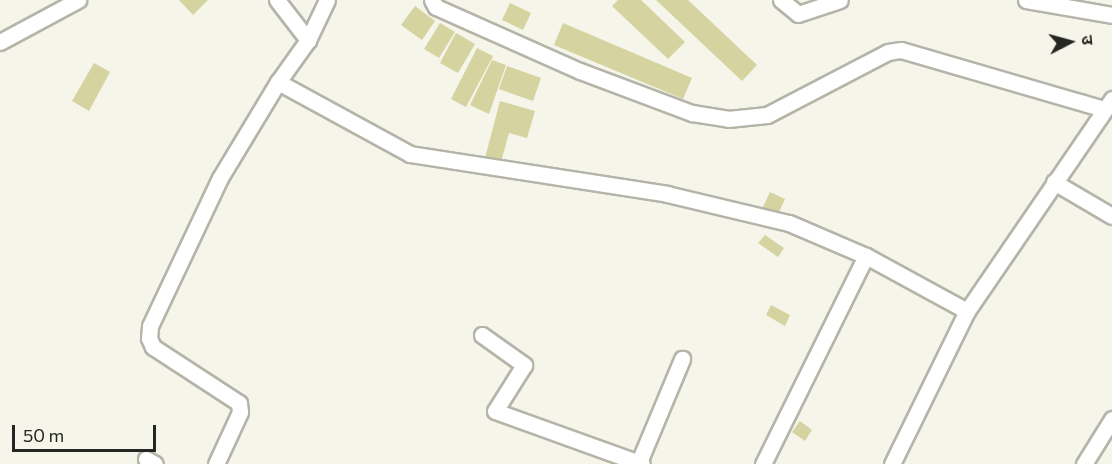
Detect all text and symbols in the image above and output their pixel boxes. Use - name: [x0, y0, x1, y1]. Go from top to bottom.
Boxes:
- north arrow: [1040, 12, 1100, 72]
- text: उ: [1078, 34, 1098, 46]
- scale bar: [15, 413, 159, 451]
- text: 50 m: [23, 424, 64, 446]

